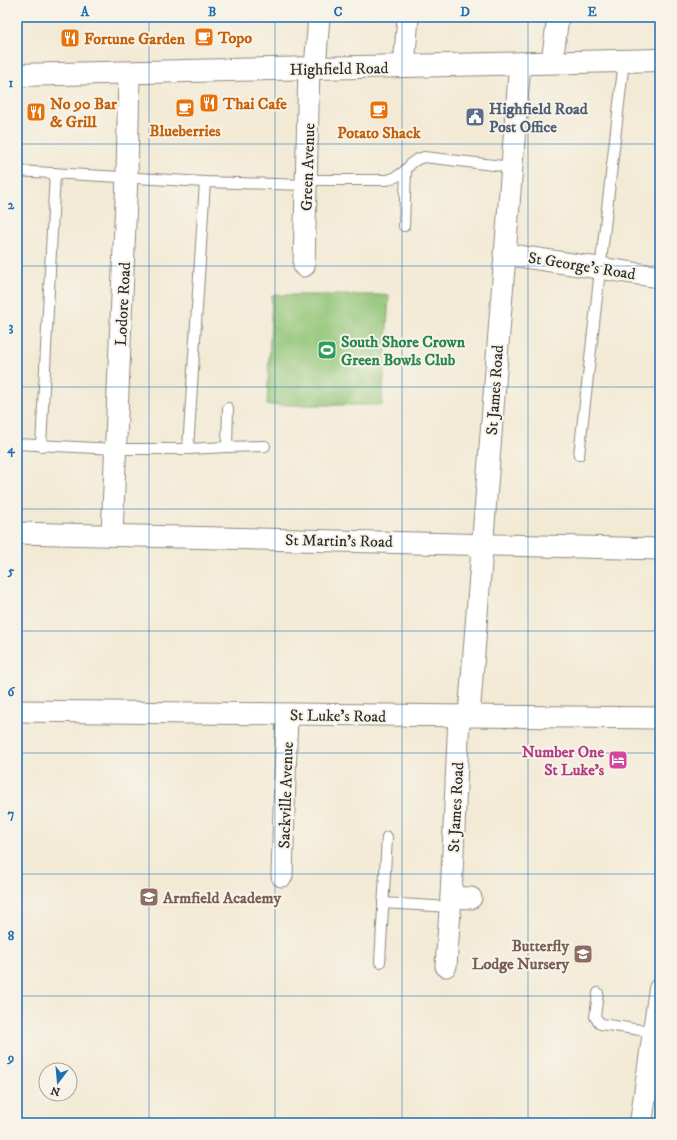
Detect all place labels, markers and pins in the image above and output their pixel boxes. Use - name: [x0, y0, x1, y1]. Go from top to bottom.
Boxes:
- cafe icon: Topo: [193, 26, 215, 48]
- restaurant icon: Fortune Garden: [59, 27, 81, 49]
- place label: Topo: [217, 28, 252, 48]
- place label: Fortune Garden: [84, 29, 186, 49]
- restaurant icon: Thai Cafe: [198, 92, 220, 114]
- place label: No 90 Bar & Grill: [50, 94, 118, 132]
- place label: Thai Cafe: [222, 94, 287, 114]
- cafe icon: Blueberries: [174, 97, 196, 119]
- cafe icon: Potato Shack: [368, 99, 390, 121]
- place label: Highfield Road Post Office: [489, 99, 589, 137]
- restaurant icon: No 90 Bar & Grill: [25, 101, 47, 123]
- public building icon: Highfield Road Post Office: [464, 106, 486, 128]
- place label: Blueberries: [149, 121, 221, 141]
- place label: Potato Shack: [337, 123, 422, 143]
- place label: South Shore Crown Green Bowls Club: [341, 332, 466, 370]
- sports icon: South Shore Crown Green Bowls Club: [316, 339, 338, 361]
- place label: Number One St Luke's: [522, 742, 605, 780]
- hotel icon: Number One St Luke's: [607, 749, 629, 771]
- school or university icon: Armfield Academy: [138, 886, 160, 908]
- place label: Armfield Academy: [162, 888, 281, 908]
- place label: Butterfly Lodge Nursery: [472, 936, 569, 974]
- school or university icon: Butterfly Lodge Nursery: [572, 943, 594, 965]

